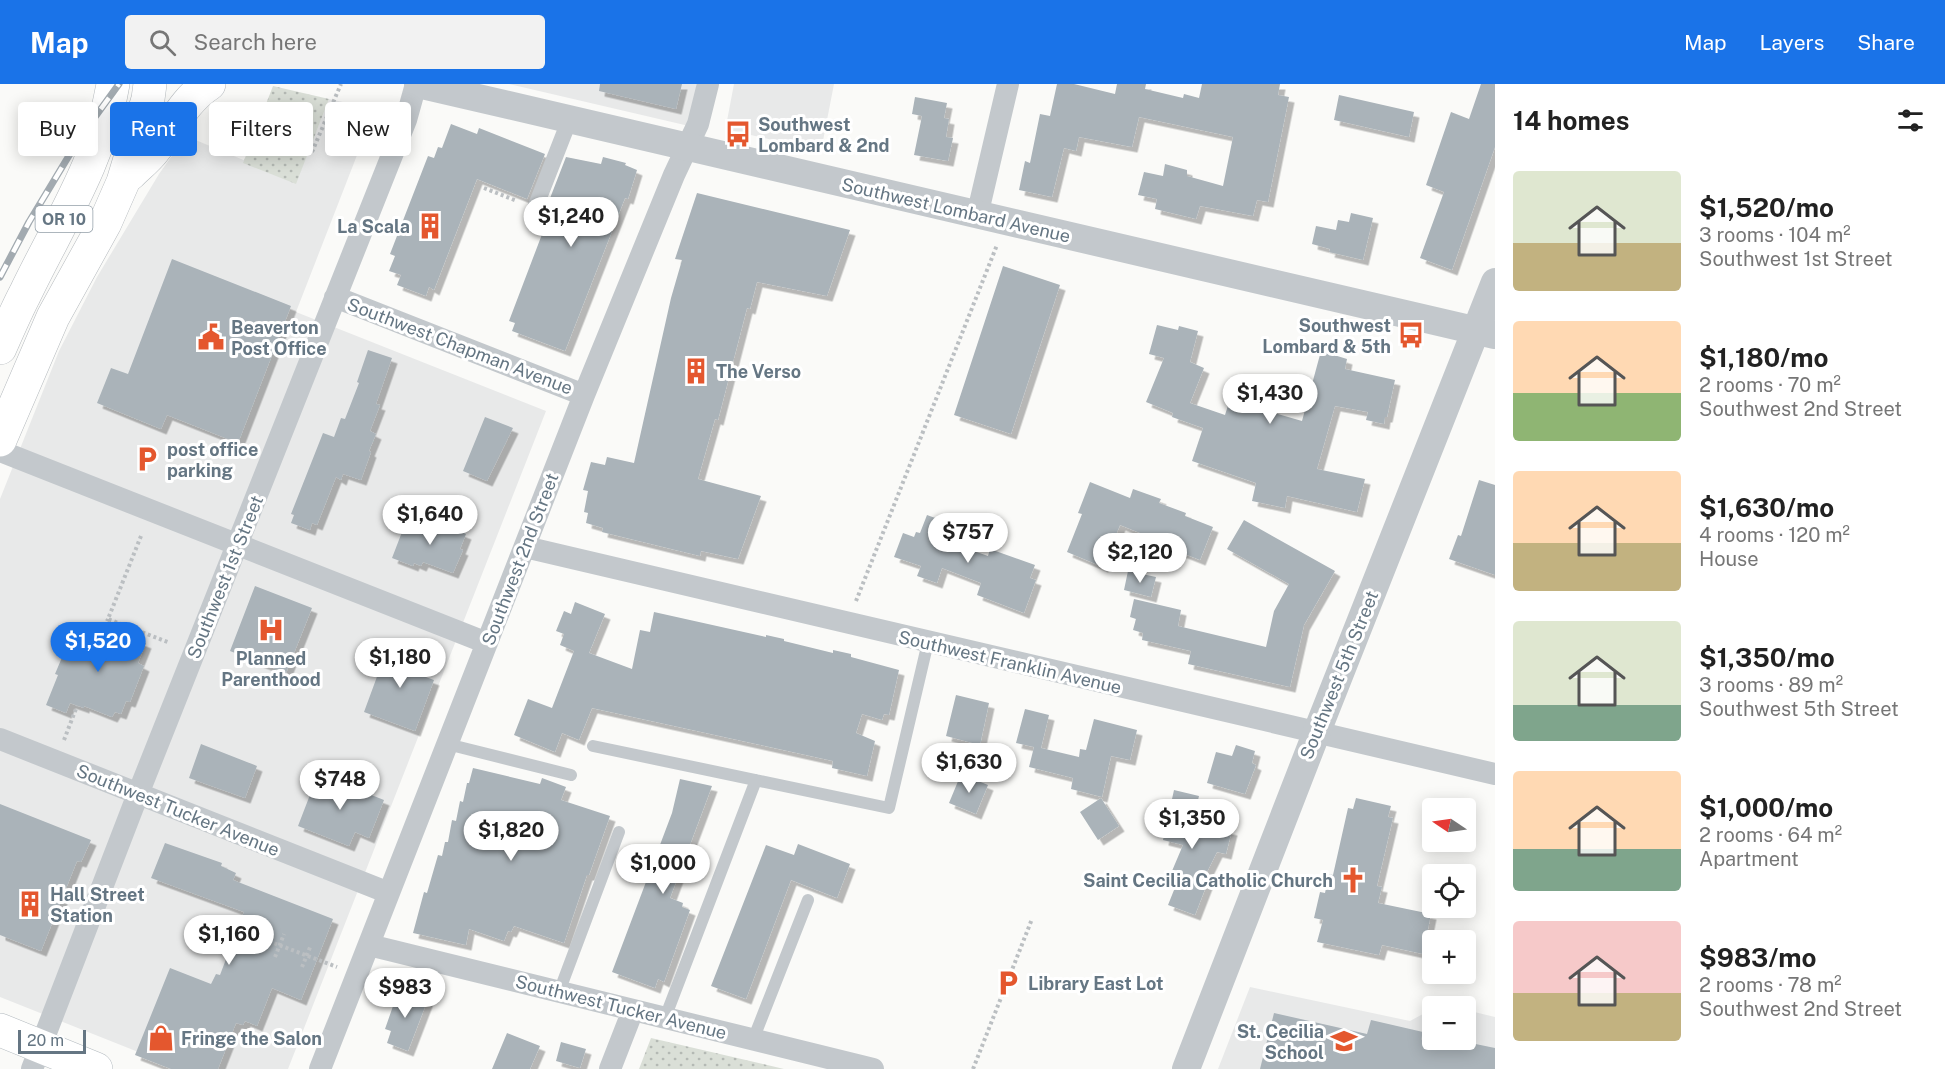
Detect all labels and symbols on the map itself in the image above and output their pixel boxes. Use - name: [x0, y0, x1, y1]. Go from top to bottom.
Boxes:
- place label: Southwest Lombard & 2nd: [758, 114, 889, 156]
- bus stop icon: Southwest Lombard & 2nd: [723, 119, 753, 149]
- street label: Southwest Lombard Avenue: [840, 173, 1072, 247]
- pin: $1,240: [522, 197, 620, 248]
- road number: OR 10: [36, 206, 92, 232]
- building icon: La Scala: [415, 211, 445, 241]
- place label: La Scala: [337, 216, 410, 237]
- street label: Southwest Chapman Avenue: [344, 293, 576, 399]
- place label: Southwest Lombard & 5th: [1262, 315, 1391, 357]
- place label: Beaverton Post Office: [231, 317, 327, 359]
- bus stop icon: Southwest Lombard & 5th: [1396, 320, 1426, 350]
- public building icon: Beaverton Post Office: [196, 322, 226, 352]
- building icon: The Verso: [681, 356, 711, 386]
- place label: The Verso: [716, 361, 801, 382]
- pin: $1,430: [1221, 374, 1319, 425]
- place label: post office parking: [167, 439, 258, 481]
- parking icon: post office parking: [132, 444, 162, 474]
- street label: Southwest 2nd Street: [477, 470, 563, 648]
- street label: Southwest 1st Street: [183, 492, 267, 662]
- pin: $1,640: [381, 495, 479, 546]
- pin: $757: [932, 513, 1004, 564]
- pin: $2,120: [1091, 533, 1189, 584]
- street label: Southwest 5th Street: [1296, 588, 1382, 762]
- hospital icon: Planned Parenthood: [256, 615, 286, 645]
- pin: $1,520: [49, 622, 147, 673]
- street label: Southwest Franklin Avenue: [896, 626, 1124, 698]
- pin: $1,180: [351, 638, 449, 689]
- place label: Planned Parenthood: [221, 648, 321, 690]
- pin: $1,630: [920, 743, 1018, 794]
- street label: Southwest Tucker Avenue: [74, 760, 282, 860]
- pin: $748: [304, 760, 376, 811]
- north arrow: [1422, 798, 1476, 852]
- pin: $1,350: [1143, 799, 1241, 850]
- pin: $1,820: [462, 811, 560, 862]
- pin: $1,000: [614, 844, 712, 895]
- church icon: Saint Cecilia Catholic Church: [1338, 865, 1368, 895]
- place label: Saint Cecilia Catholic Church: [1083, 870, 1333, 891]
- place label: Hall Street Station: [50, 884, 145, 926]
- building icon: Hall Street Station: [15, 889, 45, 919]
- pin: $1,160: [180, 915, 278, 966]
- pin: $983: [369, 968, 441, 1019]
- parking icon: Library East Lot: [993, 968, 1023, 998]
- street label: Southwest Tucker Avenue: [513, 971, 729, 1043]
- place label: Library East Lot: [1028, 973, 1164, 994]
- place label: St. Cecilia School: [1237, 1021, 1324, 1063]
- shop icon: Fringe the Salon: [146, 1023, 176, 1053]
- school or university icon: St. Cecilia School: [1329, 1026, 1359, 1056]
- scale bar: [18, 1027, 86, 1054]
- place label: Fringe the Salon: [181, 1028, 322, 1049]

